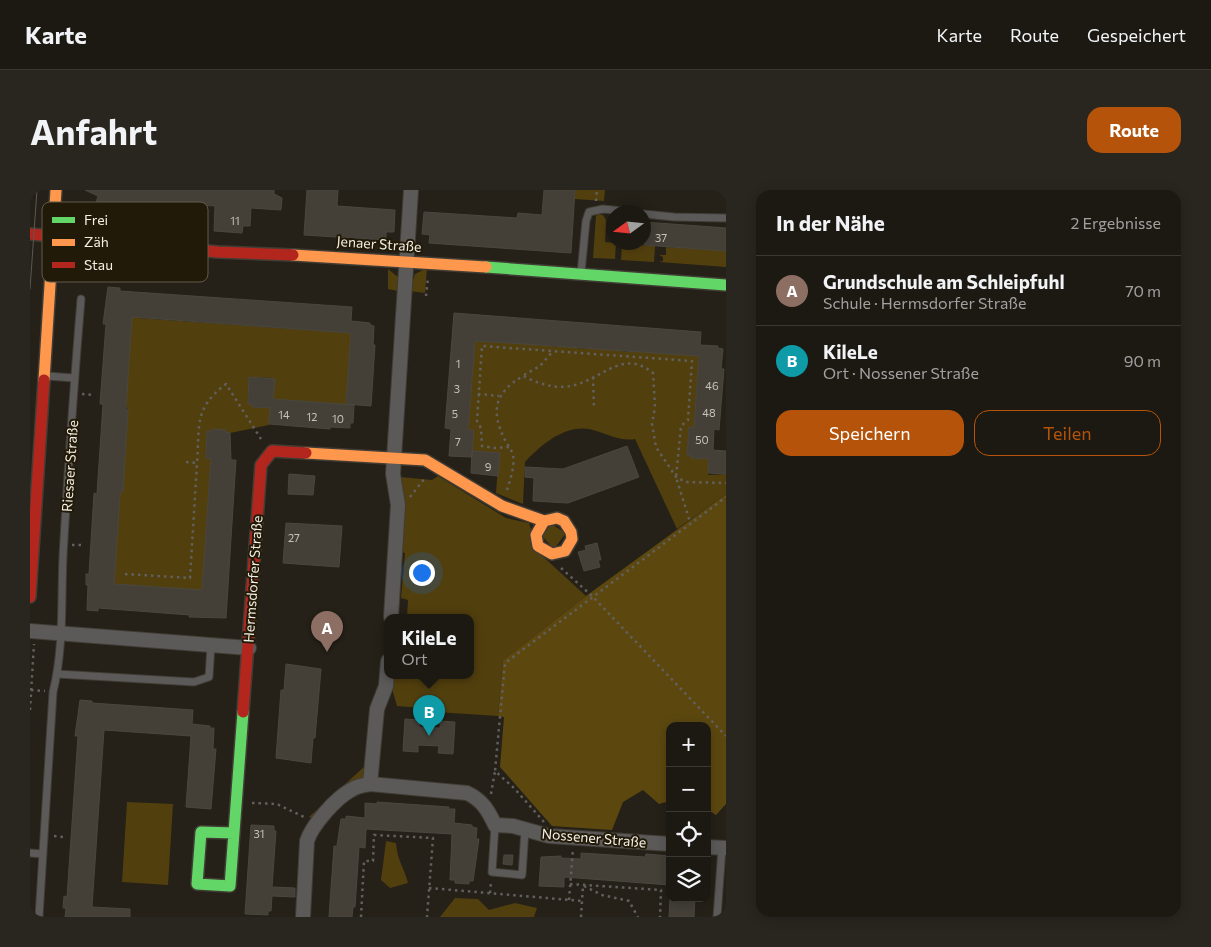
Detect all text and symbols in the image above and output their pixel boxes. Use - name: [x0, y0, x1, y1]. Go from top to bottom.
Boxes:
- text: Karte: [25, 20, 87, 49]
- text: Karte: [937, 24, 982, 46]
- text: Route: [1010, 24, 1059, 46]
- text: Gespeichert: [1087, 24, 1186, 46]
- button: Route: [1087, 107, 1181, 153]
- text: Anfahrt: [30, 109, 157, 152]
- legend: [42, 202, 208, 282]
- north arrow: [606, 205, 651, 250]
- text: In der Nähe: [776, 210, 885, 235]
- text: Frei: [84, 211, 108, 228]
- text: 2 Ergebnisse: [1071, 213, 1161, 232]
- house number: 11: [230, 214, 240, 227]
- house number: 37: [655, 231, 667, 244]
- street label: Jenaer Straße: [336, 232, 422, 255]
- text: Zäh: [84, 233, 109, 250]
- text: Stau: [84, 256, 113, 273]
- text: Grundschule am Schleipfuhl: [823, 270, 1065, 293]
- text: A: [786, 281, 798, 300]
- text: 70 m: [1125, 281, 1161, 300]
- text: Schule · Hermsdorfer Straße: [823, 293, 1026, 312]
- text: KileLe: [823, 340, 878, 363]
- text: B: [787, 351, 797, 370]
- text: 90 m: [1124, 351, 1161, 370]
- house number: 1: [456, 357, 460, 370]
- text: Ort · Nossener Straße: [823, 363, 979, 382]
- house number: 46: [705, 379, 719, 392]
- house number: 3: [454, 382, 460, 395]
- house number: 48: [702, 406, 716, 419]
- house number: 5: [452, 407, 458, 420]
- house number: 14: [278, 408, 290, 421]
- house number: 12: [307, 410, 317, 423]
- button: Speichern: [776, 410, 964, 456]
- button: Teilen: [974, 410, 1161, 456]
- house number: 10: [332, 412, 344, 425]
- street label: Riesaer Straße: [58, 419, 81, 513]
- house number: 50: [695, 433, 709, 446]
- house number: 7: [455, 435, 461, 448]
- house number: 9: [485, 460, 492, 473]
- street label: Hermsdorfer Straße: [240, 515, 265, 643]
- house number: 27: [288, 531, 300, 544]
- your location: [409, 560, 435, 586]
- pin: A: [311, 611, 343, 652]
- popup: [384, 614, 474, 679]
- text: KileLe: [402, 626, 456, 649]
- text: Ort: [402, 649, 428, 668]
- pin: B: [413, 695, 445, 736]
- map controls: [666, 722, 711, 902]
- button: +: [666, 722, 711, 767]
- button: −: [666, 767, 711, 812]
- button: locate: [666, 812, 711, 857]
- street label: Nossener Straße: [541, 824, 647, 851]
- house number: 31: [254, 827, 264, 840]
- button: layers: [666, 857, 711, 902]

